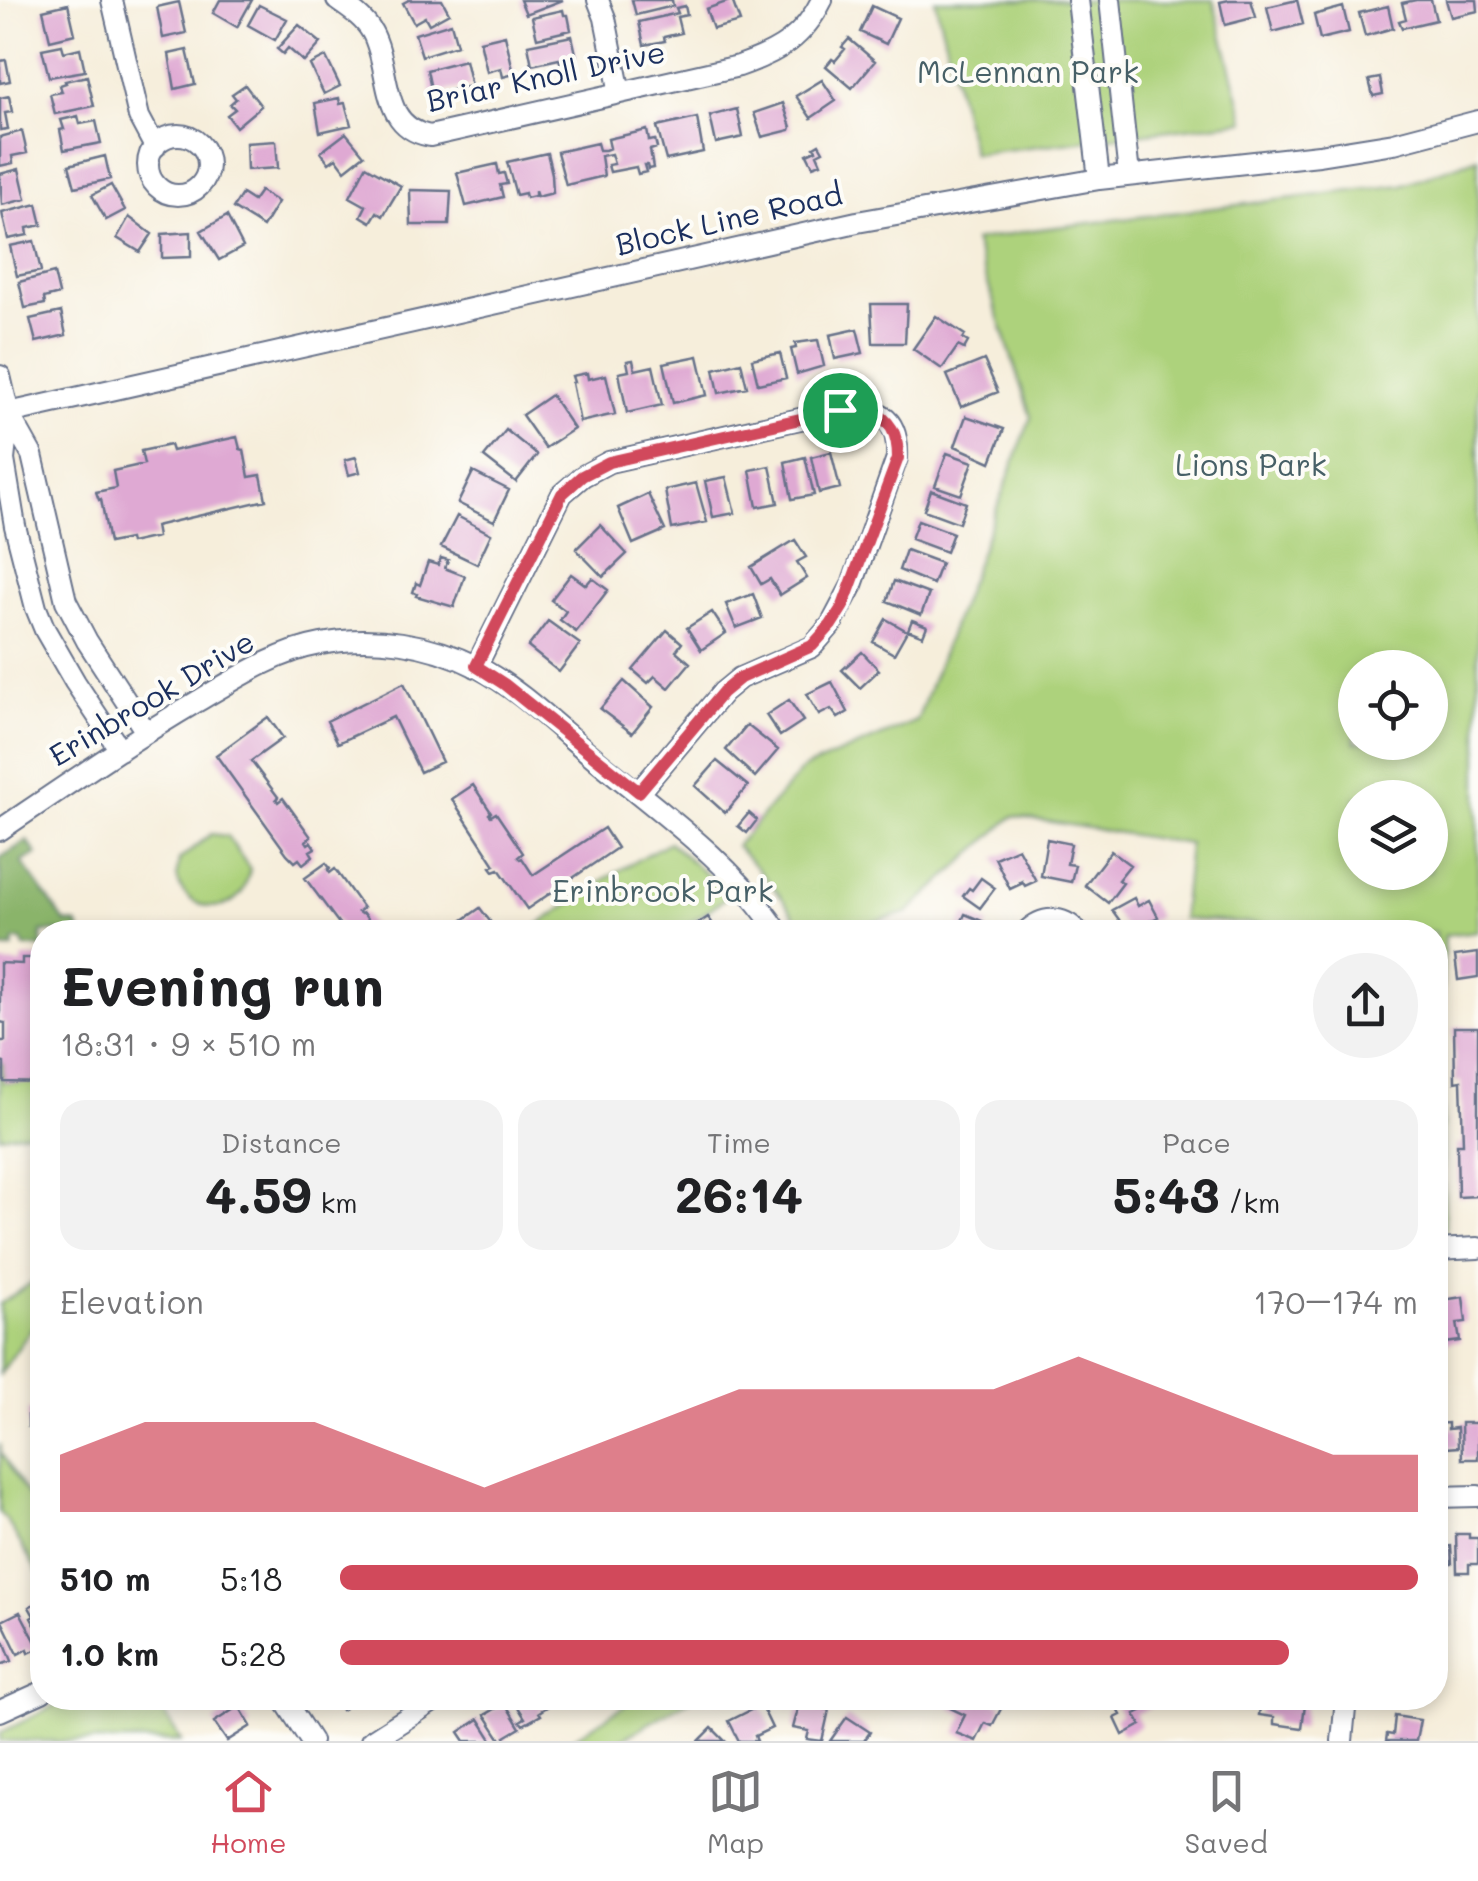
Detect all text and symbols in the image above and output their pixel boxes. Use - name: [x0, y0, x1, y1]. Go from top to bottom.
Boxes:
- street label: Briar Knoll Drive: [423, 30, 668, 120]
- park label: McLennan Park: [917, 51, 1139, 91]
- street label: Block Line Road: [611, 173, 846, 264]
- pin: [798, 368, 883, 453]
- icon: arrive: [813, 383, 868, 438]
- park label: Lions Park: [1175, 444, 1327, 484]
- street label: Erinbrook Drive: [41, 620, 261, 774]
- map controls: [1338, 650, 1448, 890]
- button: locate: [1338, 650, 1448, 760]
- button: layers: [1338, 780, 1448, 890]
- park label: Erinbrook Park: [552, 870, 774, 910]
- text: Evening run: [60, 948, 384, 1020]
- button: share: [1313, 953, 1418, 1058]
- text: 18:31 · 9 × 510 m: [60, 1022, 316, 1064]
- text: Distance: [221, 1124, 342, 1160]
- text: Time: [707, 1124, 771, 1160]
- text: Pace: [1162, 1124, 1231, 1160]
- text: 4.59: [205, 1160, 311, 1226]
- text: 26:14: [675, 1160, 803, 1226]
- text: 5:43: [1113, 1160, 1220, 1226]
- text: km: [311, 1184, 358, 1220]
- text: /km: [1220, 1184, 1280, 1220]
- text: Elevation: [60, 1280, 204, 1322]
- text: 170–174 m: [1253, 1280, 1418, 1322]
- text: 510 m: [60, 1557, 150, 1599]
- text: 5:18: [220, 1557, 282, 1599]
- text: 1.0 km: [60, 1632, 159, 1674]
- text: 5:28: [220, 1632, 286, 1674]
- tab: Home: [210, 1764, 286, 1860]
- tab: Map: [707, 1764, 764, 1860]
- tab: Saved: [1185, 1764, 1268, 1860]

